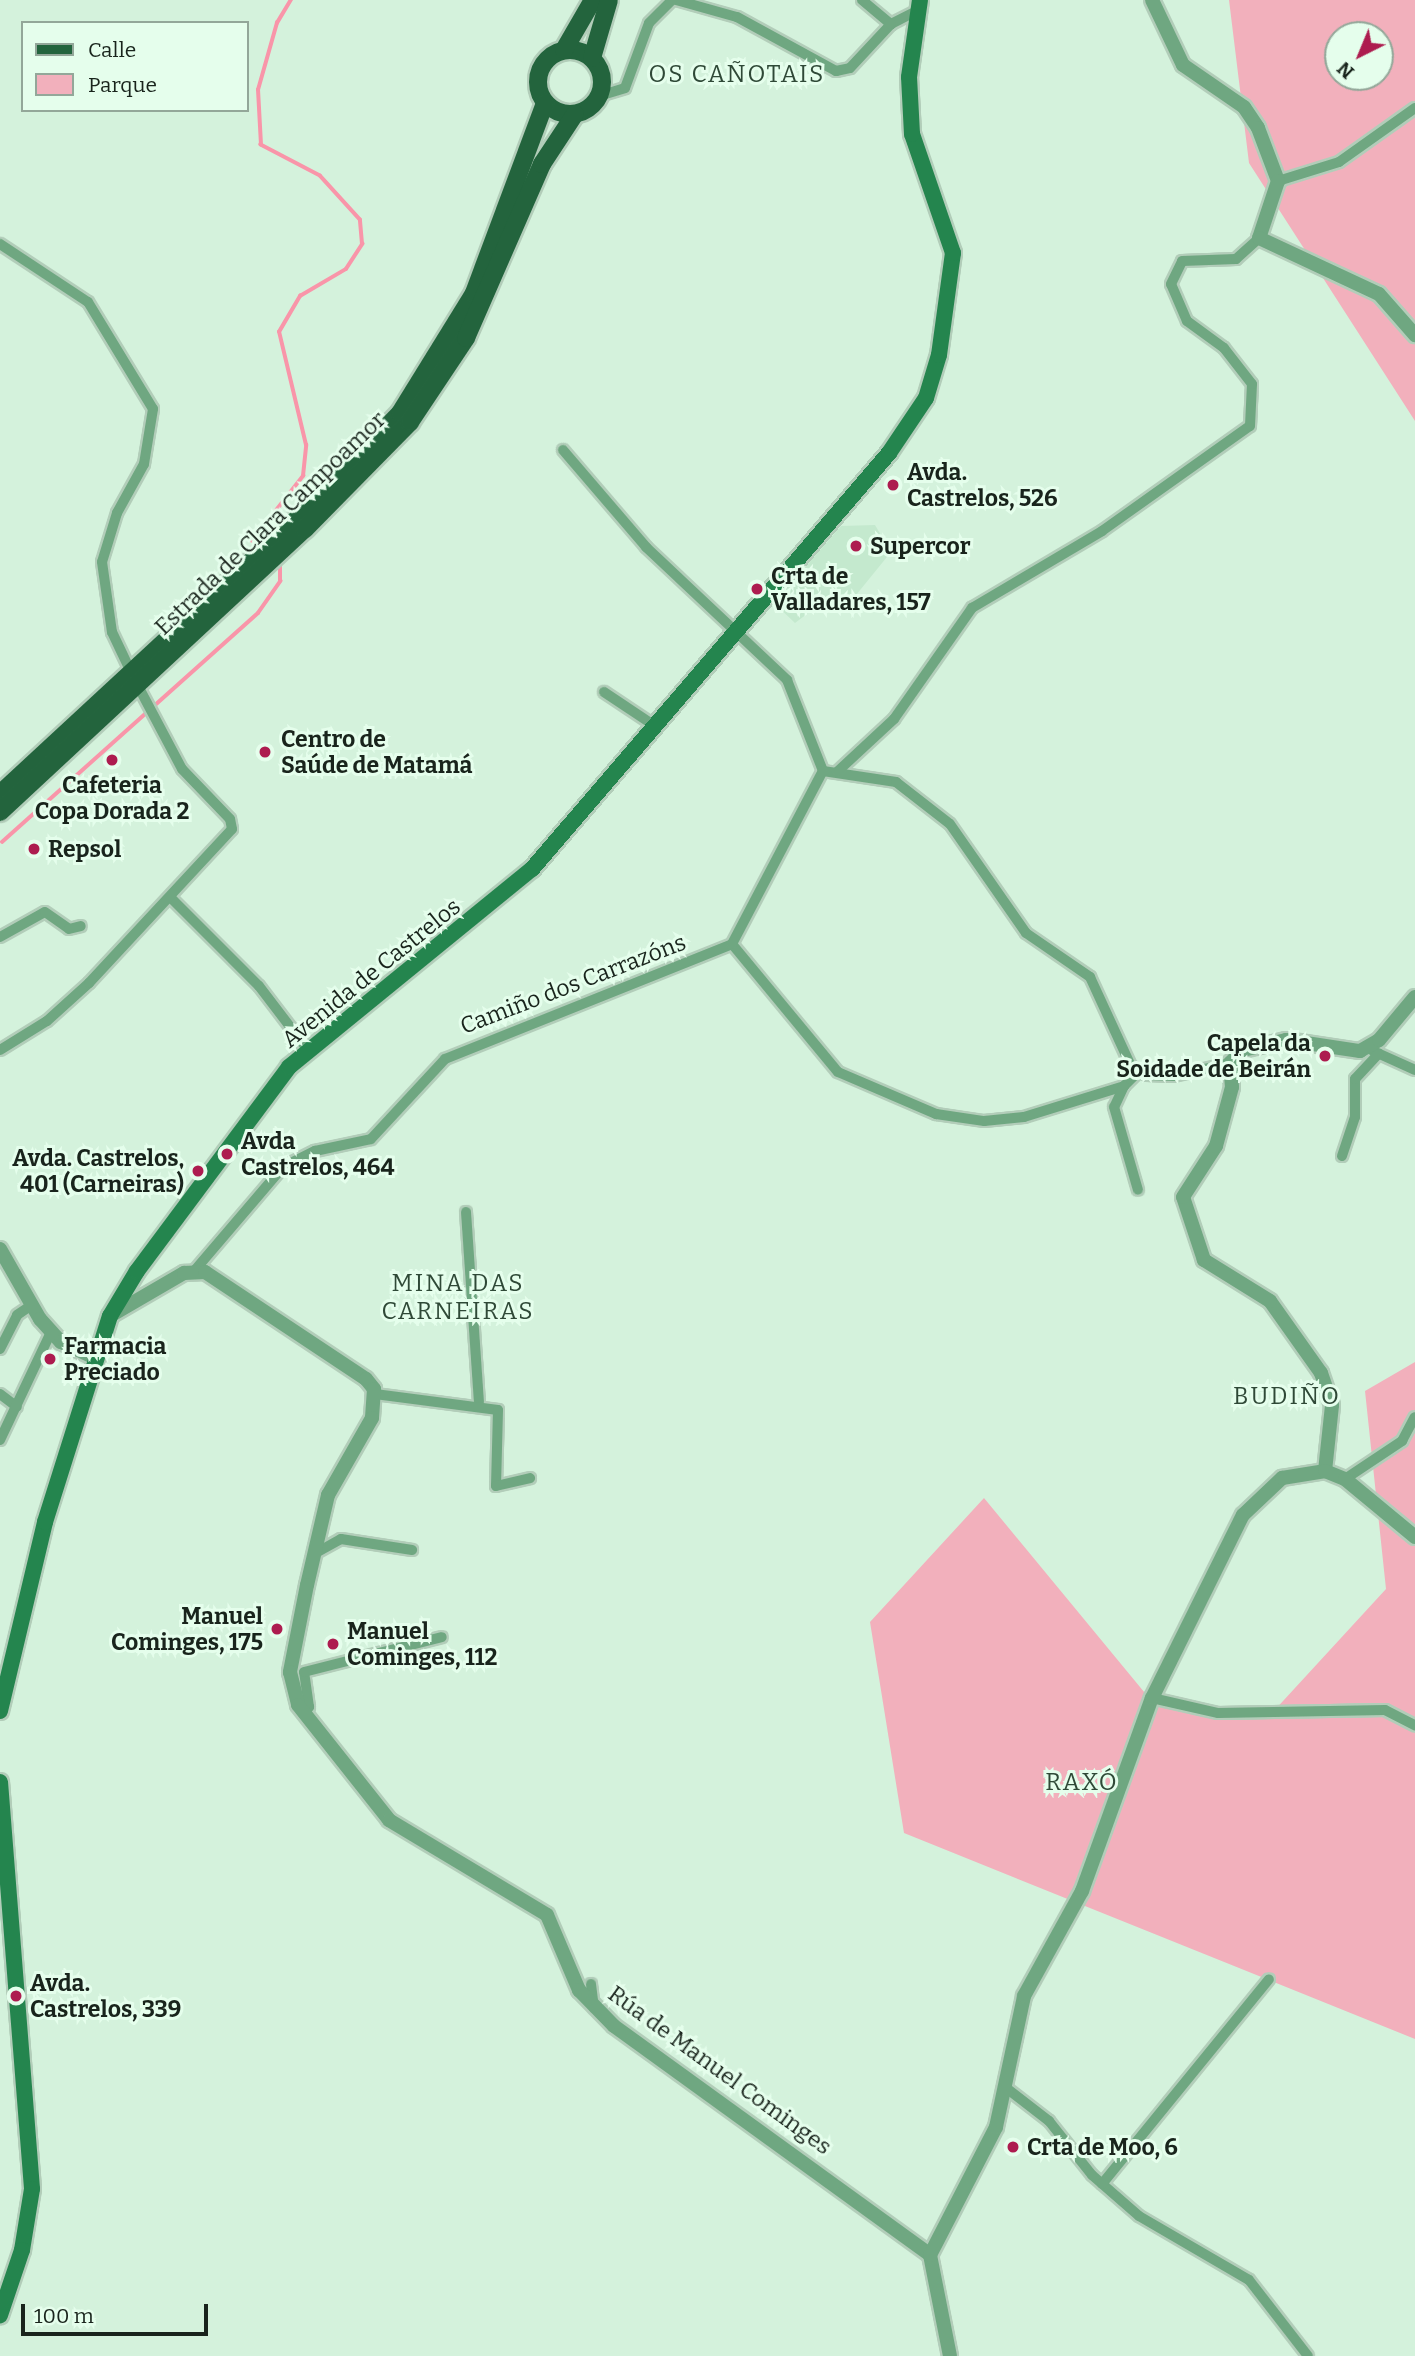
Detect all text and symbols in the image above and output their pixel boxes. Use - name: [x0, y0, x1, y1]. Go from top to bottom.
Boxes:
- legend: [21, 21, 248, 112]
- north arrow: [1324, 21, 1394, 91]
- text: Calle: [88, 37, 136, 63]
- text: N: [1332, 57, 1359, 84]
- district label: OS CAÑOTAIS: [650, 61, 824, 89]
- text: Parque: [88, 72, 157, 98]
- street label: Estrada de Clara Campoamor: [149, 405, 391, 641]
- place label: Avda. Castrelos, 526: [907, 458, 1058, 512]
- marker: Avda. Castrelos, 526: [885, 477, 901, 493]
- place label: Supercor: [870, 532, 971, 560]
- marker: Supercor: [848, 538, 864, 554]
- place label: Crta de Valladares, 157: [771, 562, 931, 616]
- marker: Crta de Valladares, 157: [749, 581, 765, 597]
- place label: Centro de Saúde de Matamá: [281, 725, 472, 779]
- marker: Centro de Saúde de Matamá: [255, 742, 275, 762]
- marker: Cafeteria Copa Dorada 2: [104, 752, 120, 768]
- place label: Cafeteria Copa Dorada 2: [35, 771, 189, 825]
- place label: Repsol: [48, 835, 121, 863]
- marker: Repsol: [26, 841, 42, 857]
- street label: Avenida de Castrelos: [276, 893, 466, 1053]
- street label: Camiño dos Carrazóns: [456, 928, 690, 1040]
- place label: Capela da Soidade de Beirán: [1116, 1029, 1311, 1083]
- marker: Capela da Soidade de Beirán: [1317, 1048, 1333, 1064]
- place label: Avda Castrelos, 464: [241, 1127, 395, 1181]
- place label: Avda. Castrelos, 401 (Carneiras): [12, 1144, 184, 1198]
- marker: Avda Castrelos, 464: [219, 1146, 235, 1162]
- marker: Avda. Castrelos, 401 (Carneiras): [190, 1163, 206, 1179]
- district label: MINA DAS CARNEIRAS: [383, 1270, 533, 1326]
- place label: Farmacia Preciado: [64, 1332, 166, 1386]
- marker: Farmacia Preciado: [42, 1351, 58, 1367]
- district label: BUDIÑO: [1234, 1383, 1340, 1411]
- place label: Manuel Cominges, 175: [111, 1602, 263, 1656]
- place label: Manuel Cominges, 112: [347, 1617, 498, 1671]
- marker: Manuel Cominges, 175: [269, 1621, 285, 1637]
- marker: Manuel Cominges, 112: [325, 1636, 341, 1652]
- district label: RAXÓ: [1046, 1769, 1118, 1797]
- place label: Avda. Castrelos, 339: [30, 1969, 181, 2023]
- street label: Rúa de Manuel Cominges: [603, 1980, 837, 2160]
- marker: Avda. Castrelos, 339: [8, 1988, 24, 2004]
- place label: Crta de Moo, 6: [1027, 2133, 1178, 2161]
- marker: Crta de Moo, 6: [1005, 2139, 1021, 2155]
- scale bar: [24, 2290, 212, 2334]
- text: 100 m: [34, 2303, 94, 2329]

